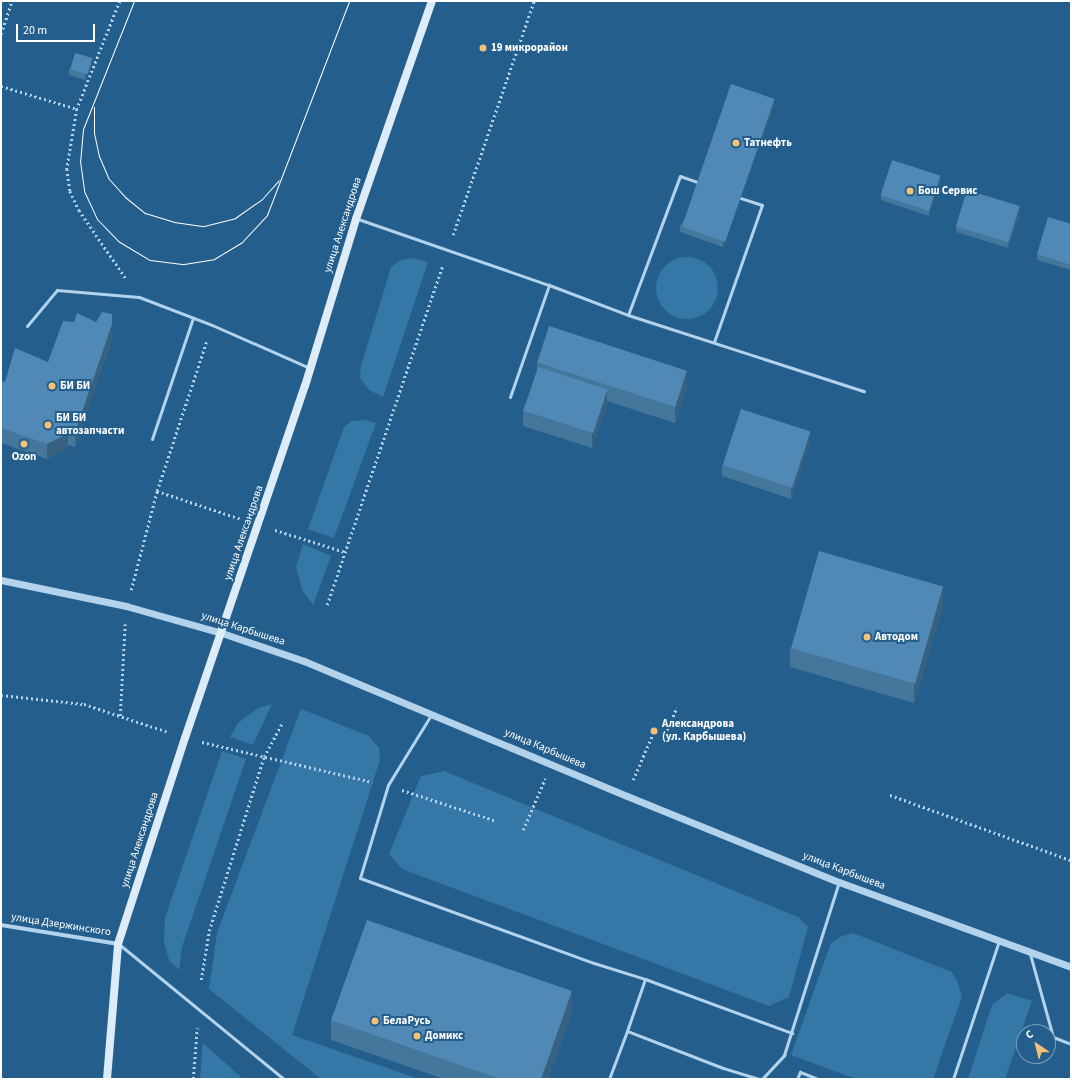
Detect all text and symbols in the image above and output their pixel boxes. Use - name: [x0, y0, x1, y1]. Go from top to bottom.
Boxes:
- scale bar: [18, 16, 97, 42]
- text: 20 m: [23, 22, 47, 39]
- place label: 19 микрорайон: [491, 41, 568, 55]
- marker: 19 микрорайон: [478, 43, 488, 53]
- place label: Татнефть: [744, 136, 792, 150]
- marker: Татнефть: [731, 138, 741, 148]
- street label: улица Александрова: [321, 176, 365, 274]
- place label: Бош Сервис: [918, 184, 977, 198]
- marker: Бош Сервис: [905, 186, 915, 196]
- place label: БИ БИ: [60, 379, 90, 393]
- marker: БИ БИ: [47, 381, 57, 391]
- place label: БИ БИ автозапчасти: [56, 412, 124, 438]
- marker: БИ БИ автозапчасти: [43, 420, 53, 430]
- marker: Ozon: [19, 439, 29, 449]
- place label: Ozon: [12, 450, 36, 464]
- street label: улица Александрова: [222, 484, 266, 582]
- street label: улица Карбышева: [199, 609, 287, 649]
- place label: Автодом: [875, 630, 918, 644]
- marker: Автодом: [862, 632, 872, 642]
- place label: Александрова (ул. Карбышева): [662, 718, 746, 744]
- street label: улица Карбышева: [502, 726, 588, 772]
- marker: Александрова (ул. Карбышева): [649, 726, 659, 736]
- street label: улица Александрова: [118, 791, 162, 889]
- street label: улица Карбышева: [801, 849, 887, 893]
- street label: улица Дзержинского: [10, 911, 112, 939]
- place label: БелаРусь: [383, 1014, 430, 1028]
- marker: БелаРусь: [370, 1016, 380, 1026]
- north arrow: [1016, 1024, 1056, 1064]
- text: С: [1022, 1027, 1036, 1043]
- place label: Домикс: [425, 1029, 463, 1043]
- marker: Домикс: [412, 1031, 422, 1041]

